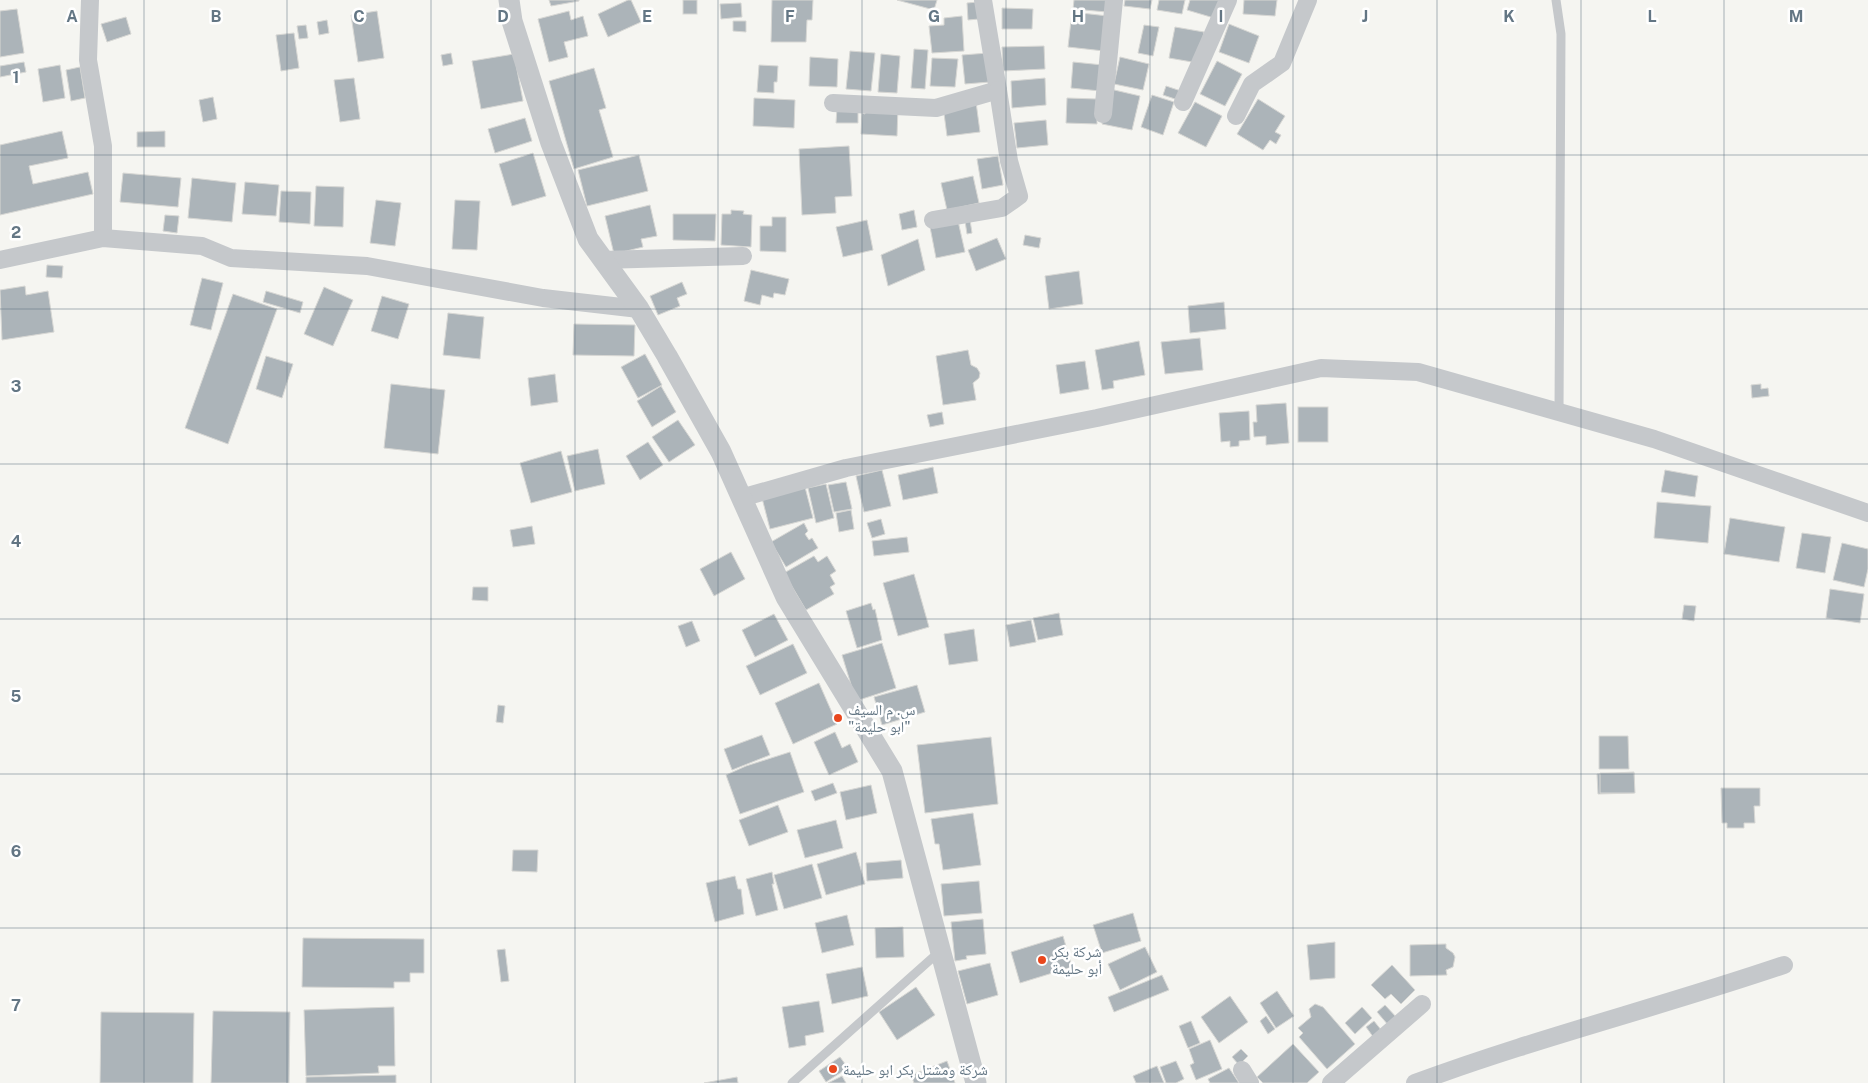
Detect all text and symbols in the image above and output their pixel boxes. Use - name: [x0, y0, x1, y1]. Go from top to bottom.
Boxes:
- text: A: [66, 7, 78, 26]
- text: B: [211, 7, 222, 26]
- text: C: [353, 7, 365, 26]
- text: D: [497, 7, 509, 26]
- text: E: [642, 7, 652, 26]
- text: F: [785, 7, 795, 26]
- text: G: [928, 7, 940, 26]
- text: H: [1072, 7, 1084, 26]
- text: I: [1219, 7, 1223, 26]
- text: J: [1362, 7, 1368, 26]
- text: K: [1503, 7, 1515, 26]
- text: L: [1647, 7, 1657, 26]
- text: M: [1789, 7, 1803, 26]
- text: 1: [13, 68, 19, 87]
- text: 2: [11, 223, 21, 242]
- text: 3: [11, 377, 21, 396]
- text: 4: [11, 532, 22, 551]
- text: 5: [11, 687, 22, 706]
- place label: س. م السيف "ابو حليمة": [848, 701, 915, 736]
- marker: س. م السيف "ابو حليمة": [832, 712, 844, 724]
- text: 6: [11, 842, 21, 861]
- place label: شركة بكر أبو حليمة: [1051, 943, 1102, 978]
- marker: شركة بكر أبو حليمة: [1036, 954, 1048, 966]
- text: 7: [11, 996, 21, 1015]
- place label: شركة ومشتل بكر ابو حليمة: [843, 1061, 988, 1080]
- marker: شركة ومشتل بكر ابو حليمة: [827, 1063, 839, 1075]

